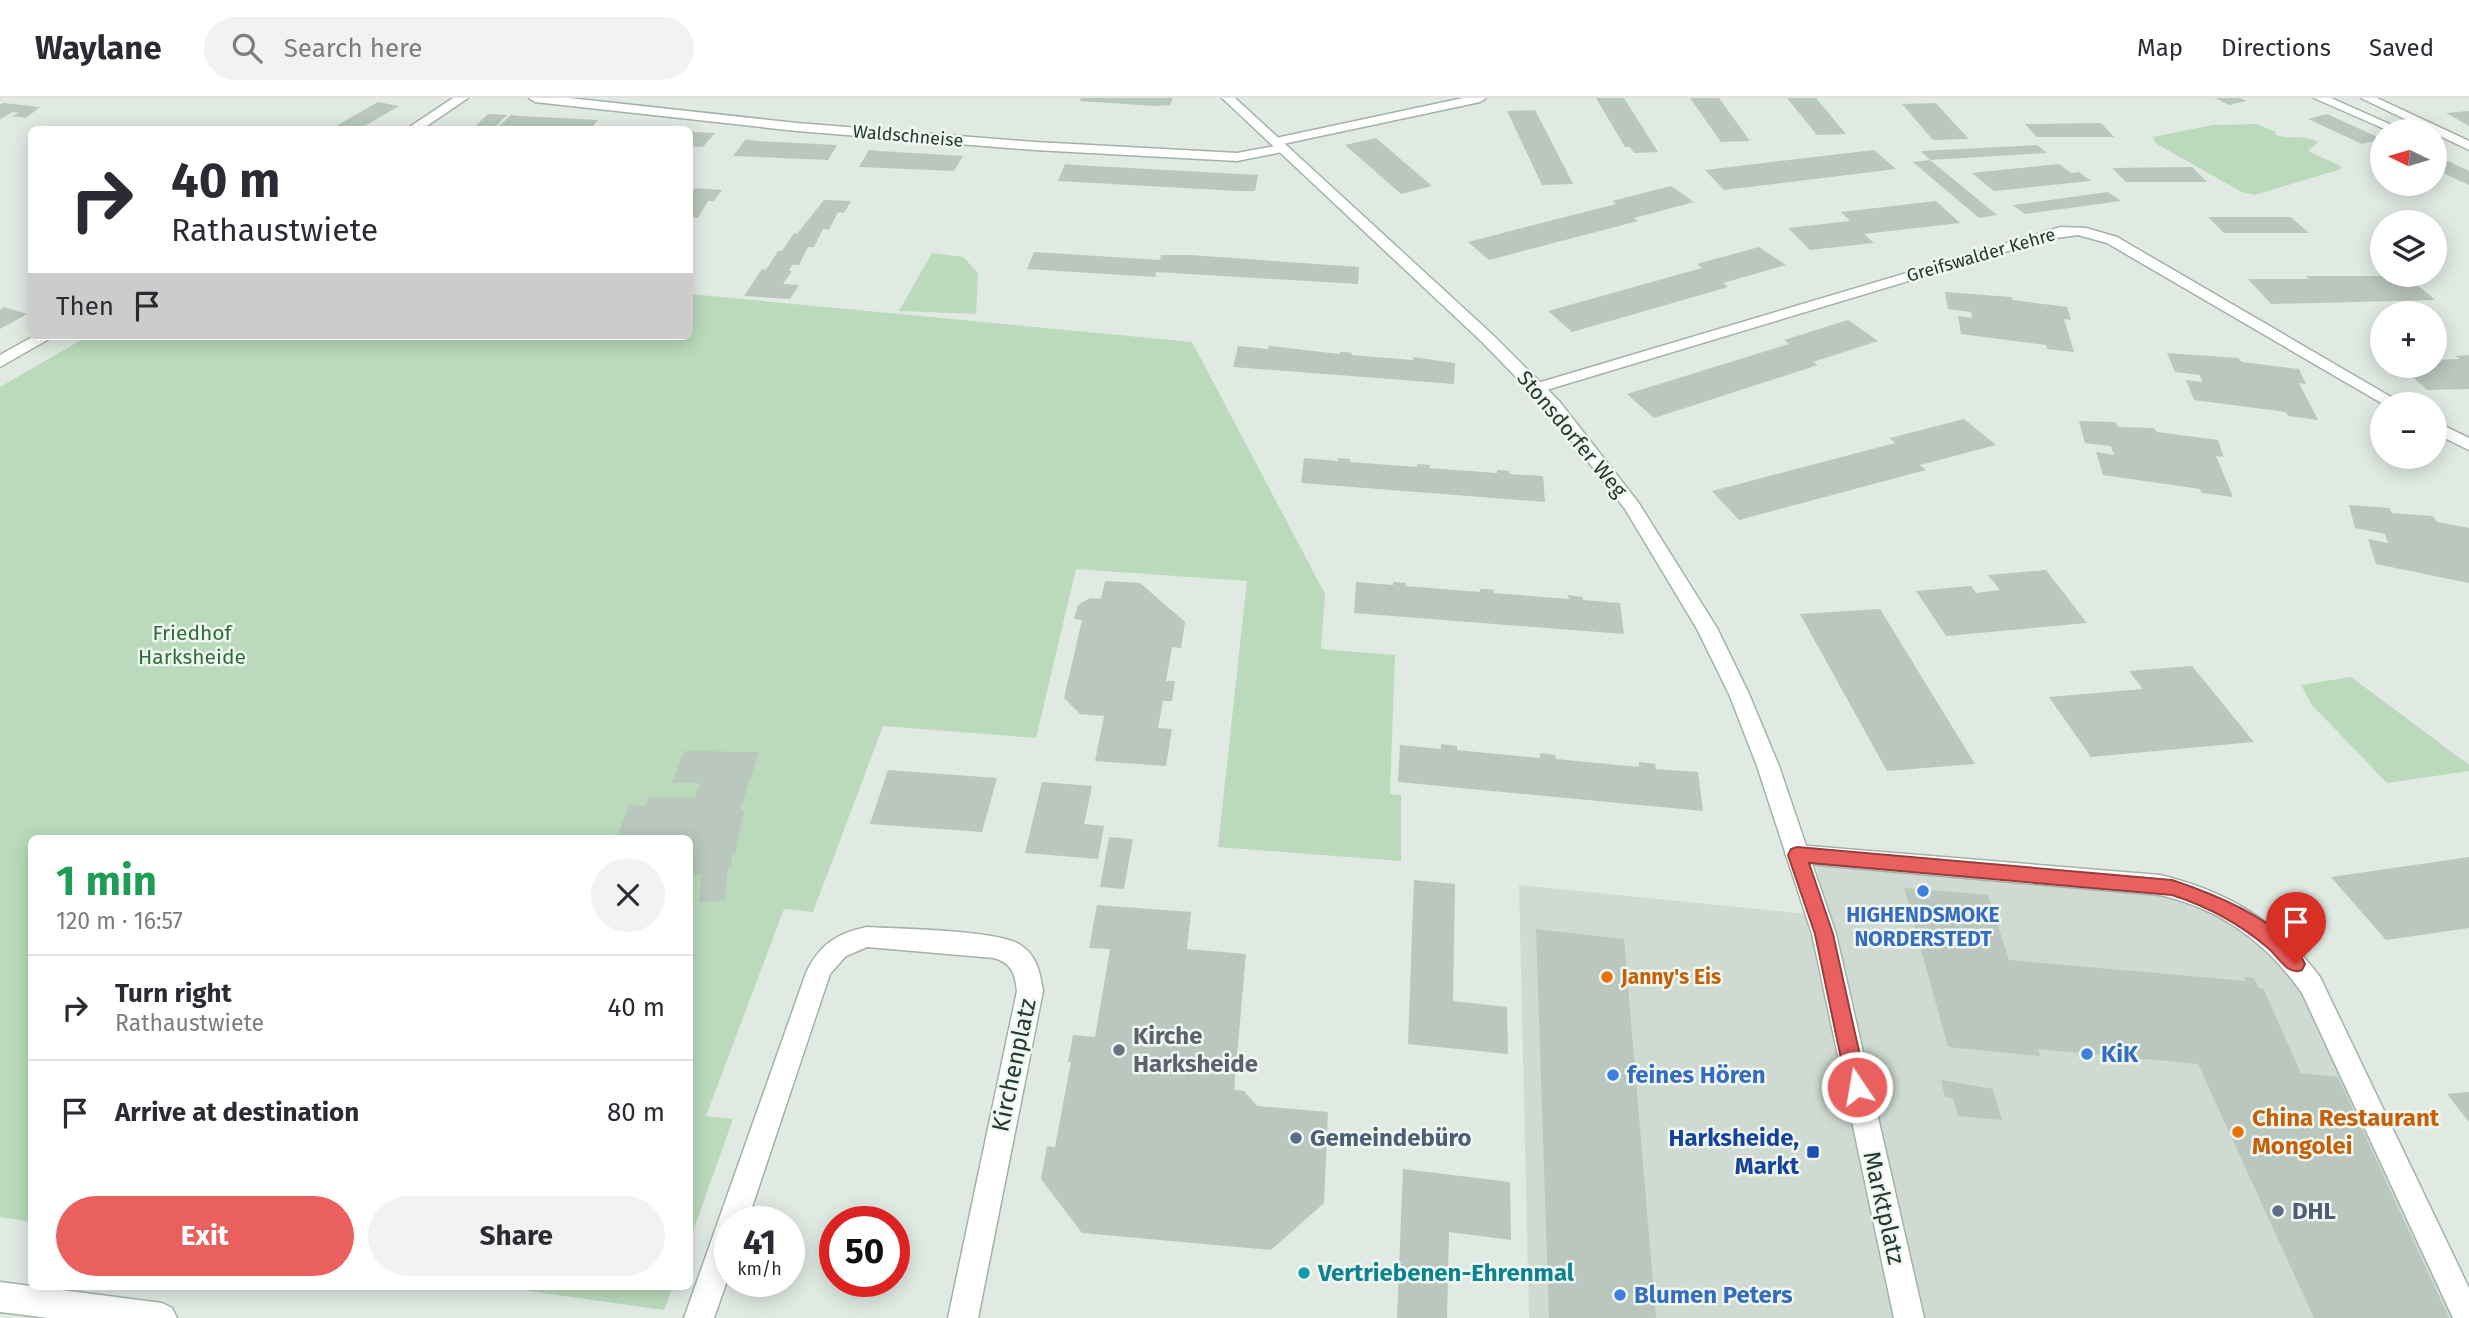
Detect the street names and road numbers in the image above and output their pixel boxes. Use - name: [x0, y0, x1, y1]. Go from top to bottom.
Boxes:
- street label: Waldschneise: [852, 120, 964, 152]
- street label: Greifswalder Kehre: [1904, 223, 2058, 287]
- street label: Stonsdorfer Weg: [1511, 365, 1633, 503]
- street label: Kirchenplatz: [986, 996, 1042, 1134]
- street label: Marktplatz: [1857, 1149, 1911, 1267]

